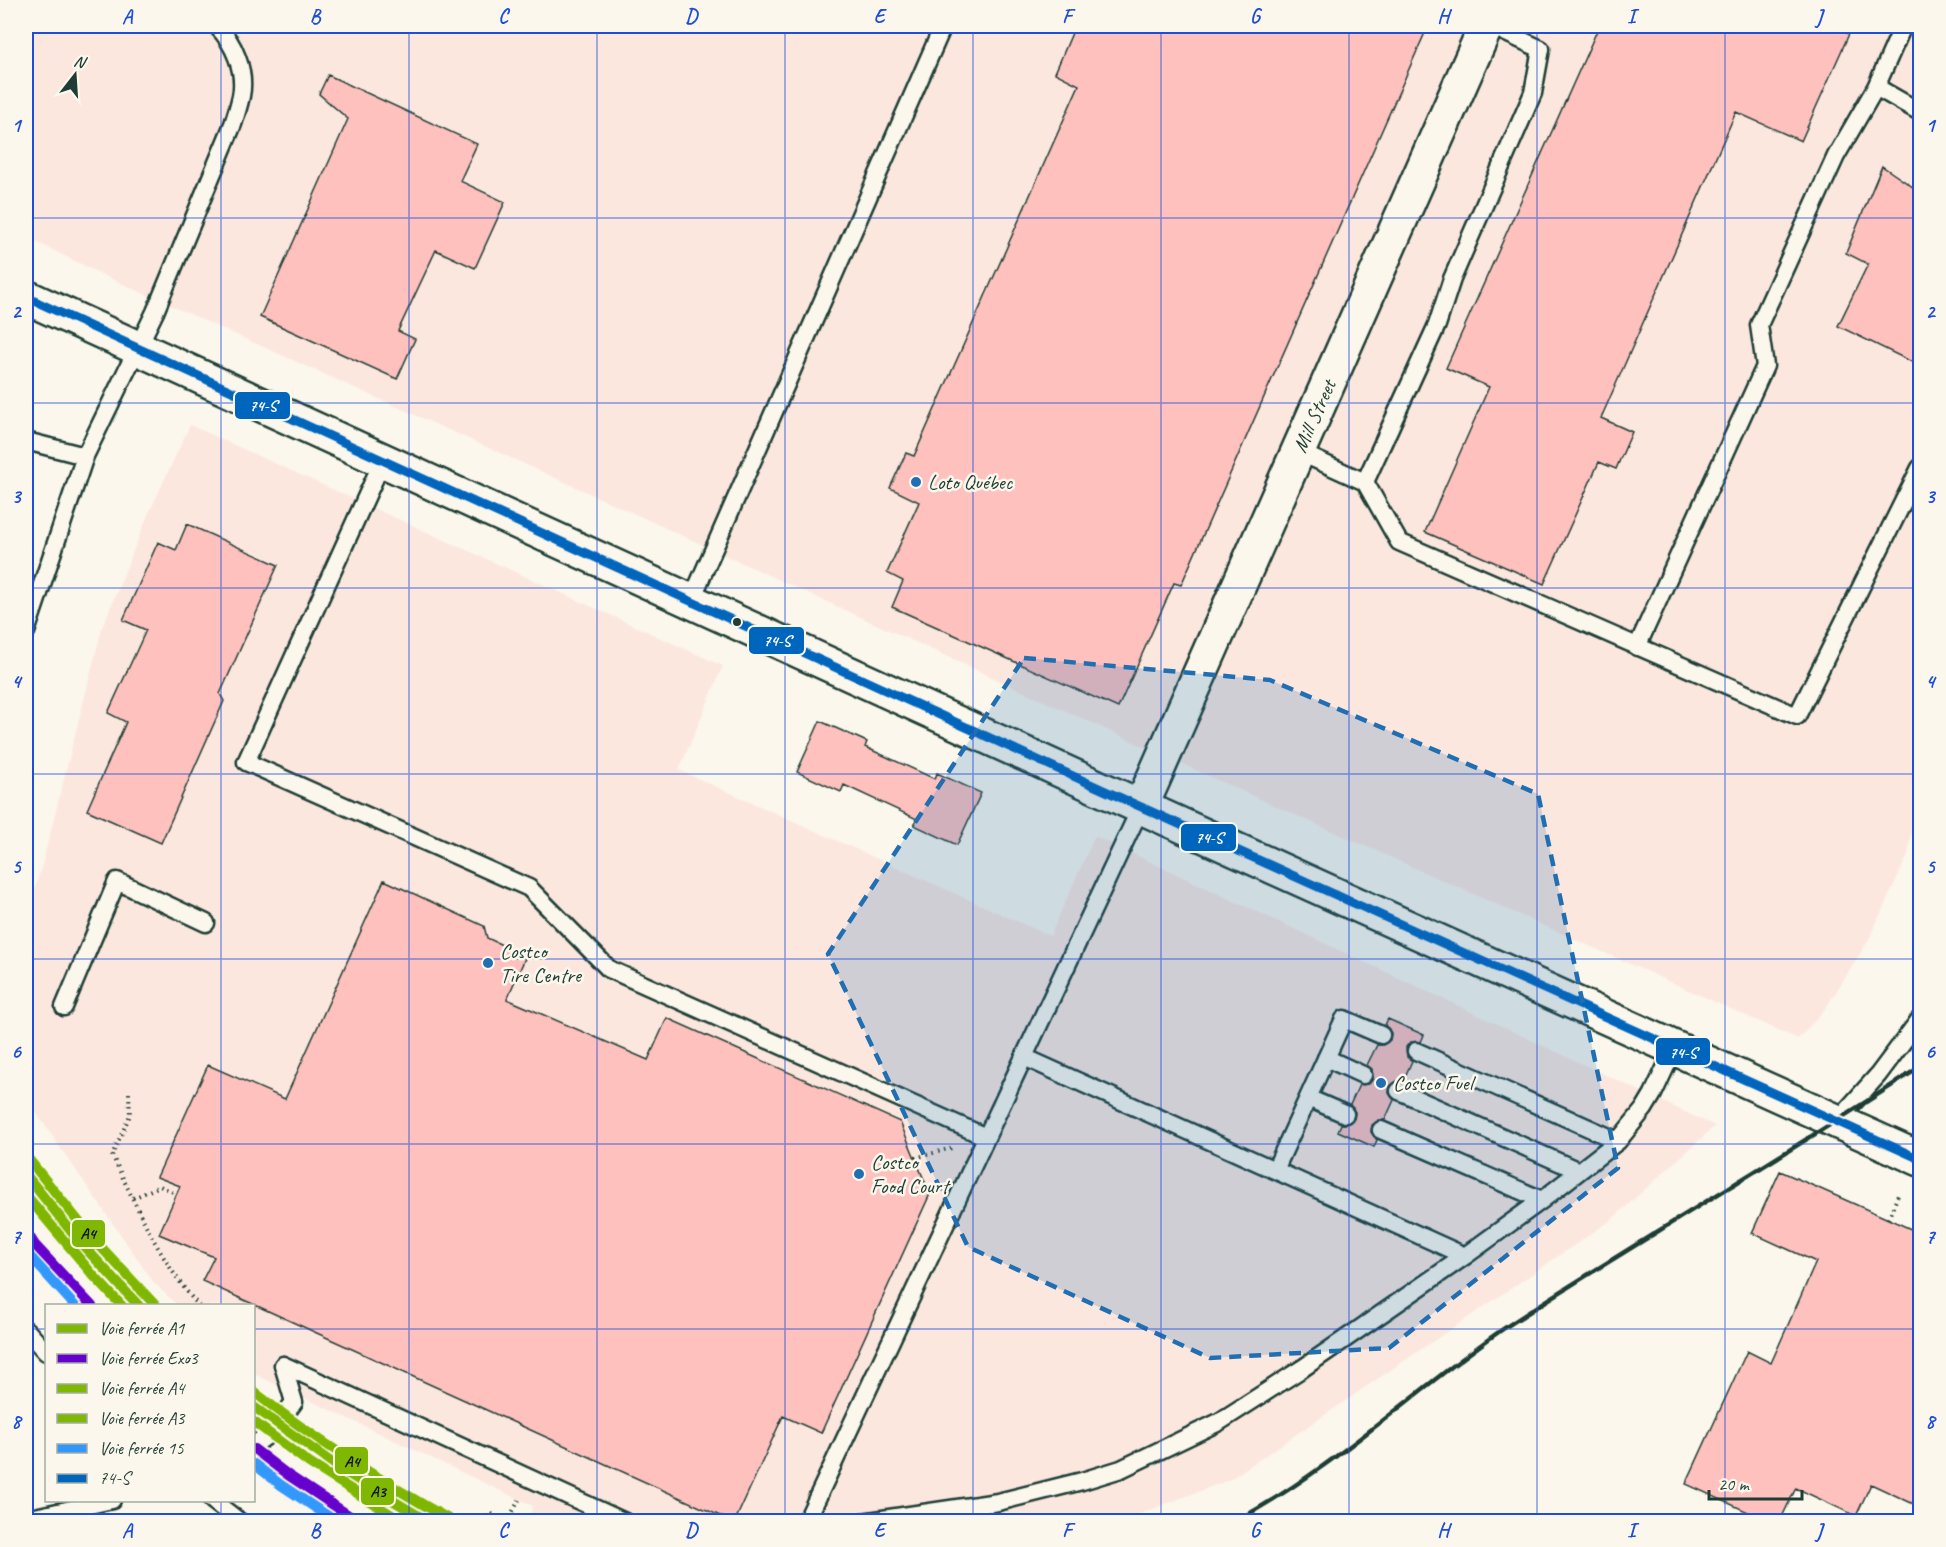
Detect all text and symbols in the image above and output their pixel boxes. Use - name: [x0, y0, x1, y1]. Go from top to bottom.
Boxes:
- text: A: [122, 4, 134, 29]
- text: B: [310, 4, 322, 29]
- text: C: [498, 4, 510, 29]
- text: D: [685, 4, 699, 29]
- text: E: [874, 4, 888, 29]
- text: F: [1062, 4, 1076, 29]
- text: G: [1250, 4, 1263, 29]
- text: H: [1437, 4, 1452, 29]
- text: I: [1627, 4, 1640, 29]
- text: J: [1814, 4, 1826, 29]
- north arrow: [45, 45, 105, 105]
- text: N: [71, 51, 90, 74]
- text: 1: [12, 113, 23, 138]
- text: 1: [1926, 113, 1937, 138]
- text: 2: [12, 299, 23, 324]
- text: 2: [1926, 299, 1937, 324]
- street label: Mill Street: [1287, 374, 1342, 456]
- line badge: 74-S: [234, 391, 291, 420]
- text: 74-S: [249, 396, 281, 416]
- place label: Loto Québec: [928, 469, 1014, 495]
- marker: Loto Québec: [909, 475, 923, 489]
- text: 3: [12, 484, 23, 509]
- text: 3: [1926, 484, 1937, 509]
- unlabelled marker: [731, 616, 743, 628]
- line badge: 74-S: [748, 626, 805, 655]
- text: 74-S: [763, 631, 795, 651]
- text: 4: [12, 669, 24, 694]
- text: 4: [1926, 669, 1938, 694]
- line badge: 74-S: [1180, 823, 1237, 852]
- text: 74-S: [1195, 828, 1227, 848]
- text: 5: [12, 854, 23, 879]
- text: 5: [1926, 854, 1937, 879]
- place label: Costco Tire Centre: [500, 938, 583, 988]
- marker: Costco Tire Centre: [481, 956, 495, 970]
- line badge: 74-S: [1655, 1037, 1711, 1066]
- text: 6: [11, 1039, 22, 1064]
- text: 6: [1925, 1039, 1936, 1064]
- text: 74-S: [1669, 1043, 1701, 1063]
- place label: Costco Fuel: [1393, 1070, 1476, 1096]
- marker: Costco Fuel: [1374, 1076, 1388, 1090]
- place label: Costco Food Court: [871, 1149, 951, 1199]
- marker: Costco Food Court: [852, 1167, 866, 1181]
- line badge: A4: [71, 1219, 106, 1248]
- text: 7: [12, 1224, 23, 1249]
- text: A4: [80, 1224, 97, 1244]
- text: 7: [1926, 1224, 1937, 1249]
- legend: [45, 1304, 255, 1502]
- text: Voie ferrée A1: [99, 1317, 185, 1339]
- text: Voie ferrée Exo3: [99, 1347, 200, 1369]
- text: Voie ferrée A4: [99, 1377, 186, 1399]
- text: Voie ferrée A3: [99, 1407, 186, 1429]
- text: 8: [12, 1409, 24, 1434]
- text: 8: [1926, 1409, 1938, 1434]
- text: Voie ferrée 15: [99, 1437, 184, 1459]
- line badge: A4: [334, 1446, 369, 1475]
- text: A4: [344, 1452, 361, 1472]
- scale bar: [1709, 1463, 1802, 1501]
- text: 74-S: [99, 1467, 133, 1489]
- text: 20 m: [1718, 1473, 1751, 1495]
- line badge: A3: [360, 1477, 395, 1506]
- text: A3: [370, 1482, 387, 1502]
- text: A: [122, 1518, 134, 1543]
- text: B: [310, 1518, 322, 1543]
- text: C: [498, 1518, 510, 1543]
- text: D: [685, 1518, 699, 1543]
- text: E: [874, 1518, 888, 1543]
- text: F: [1062, 1518, 1076, 1543]
- text: G: [1250, 1518, 1263, 1543]
- text: H: [1437, 1518, 1452, 1543]
- text: I: [1627, 1518, 1640, 1543]
- text: J: [1814, 1518, 1826, 1543]

